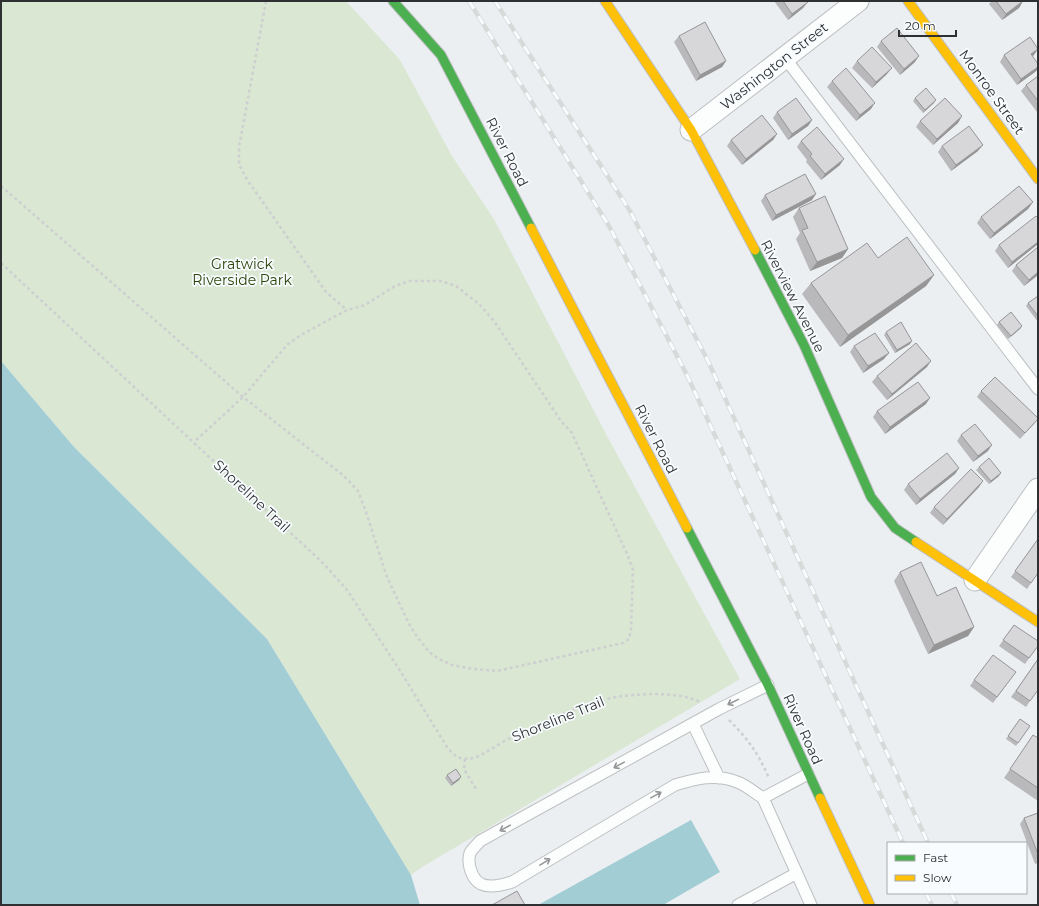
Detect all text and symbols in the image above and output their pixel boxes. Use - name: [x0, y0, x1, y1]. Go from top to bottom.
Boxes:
- scale bar: [899, 12, 956, 38]
- street label: Washington Street: [717, 18, 832, 114]
- text: 20 m: [905, 18, 936, 33]
- street label: Monroe Street: [955, 46, 1029, 138]
- street label: River Road: [482, 114, 532, 190]
- street label: Riverview Avenue: [757, 237, 829, 355]
- park label: Gratwick Riverside Park: [192, 255, 292, 289]
- street label: River Road: [631, 401, 681, 477]
- street label: Shoreline Trail: [210, 456, 294, 536]
- street label: River Road: [779, 691, 827, 767]
- street label: Shoreline Trail: [509, 692, 607, 746]
- one-way arrow: [727, 699, 739, 706]
- one-way arrow: [613, 761, 625, 769]
- one-way arrow: [650, 791, 662, 799]
- one-way arrow: [499, 824, 511, 832]
- legend: [887, 842, 1027, 894]
- text: Fast: [923, 850, 948, 865]
- one-way arrow: [539, 858, 550, 866]
- text: Slow: [923, 870, 952, 885]

